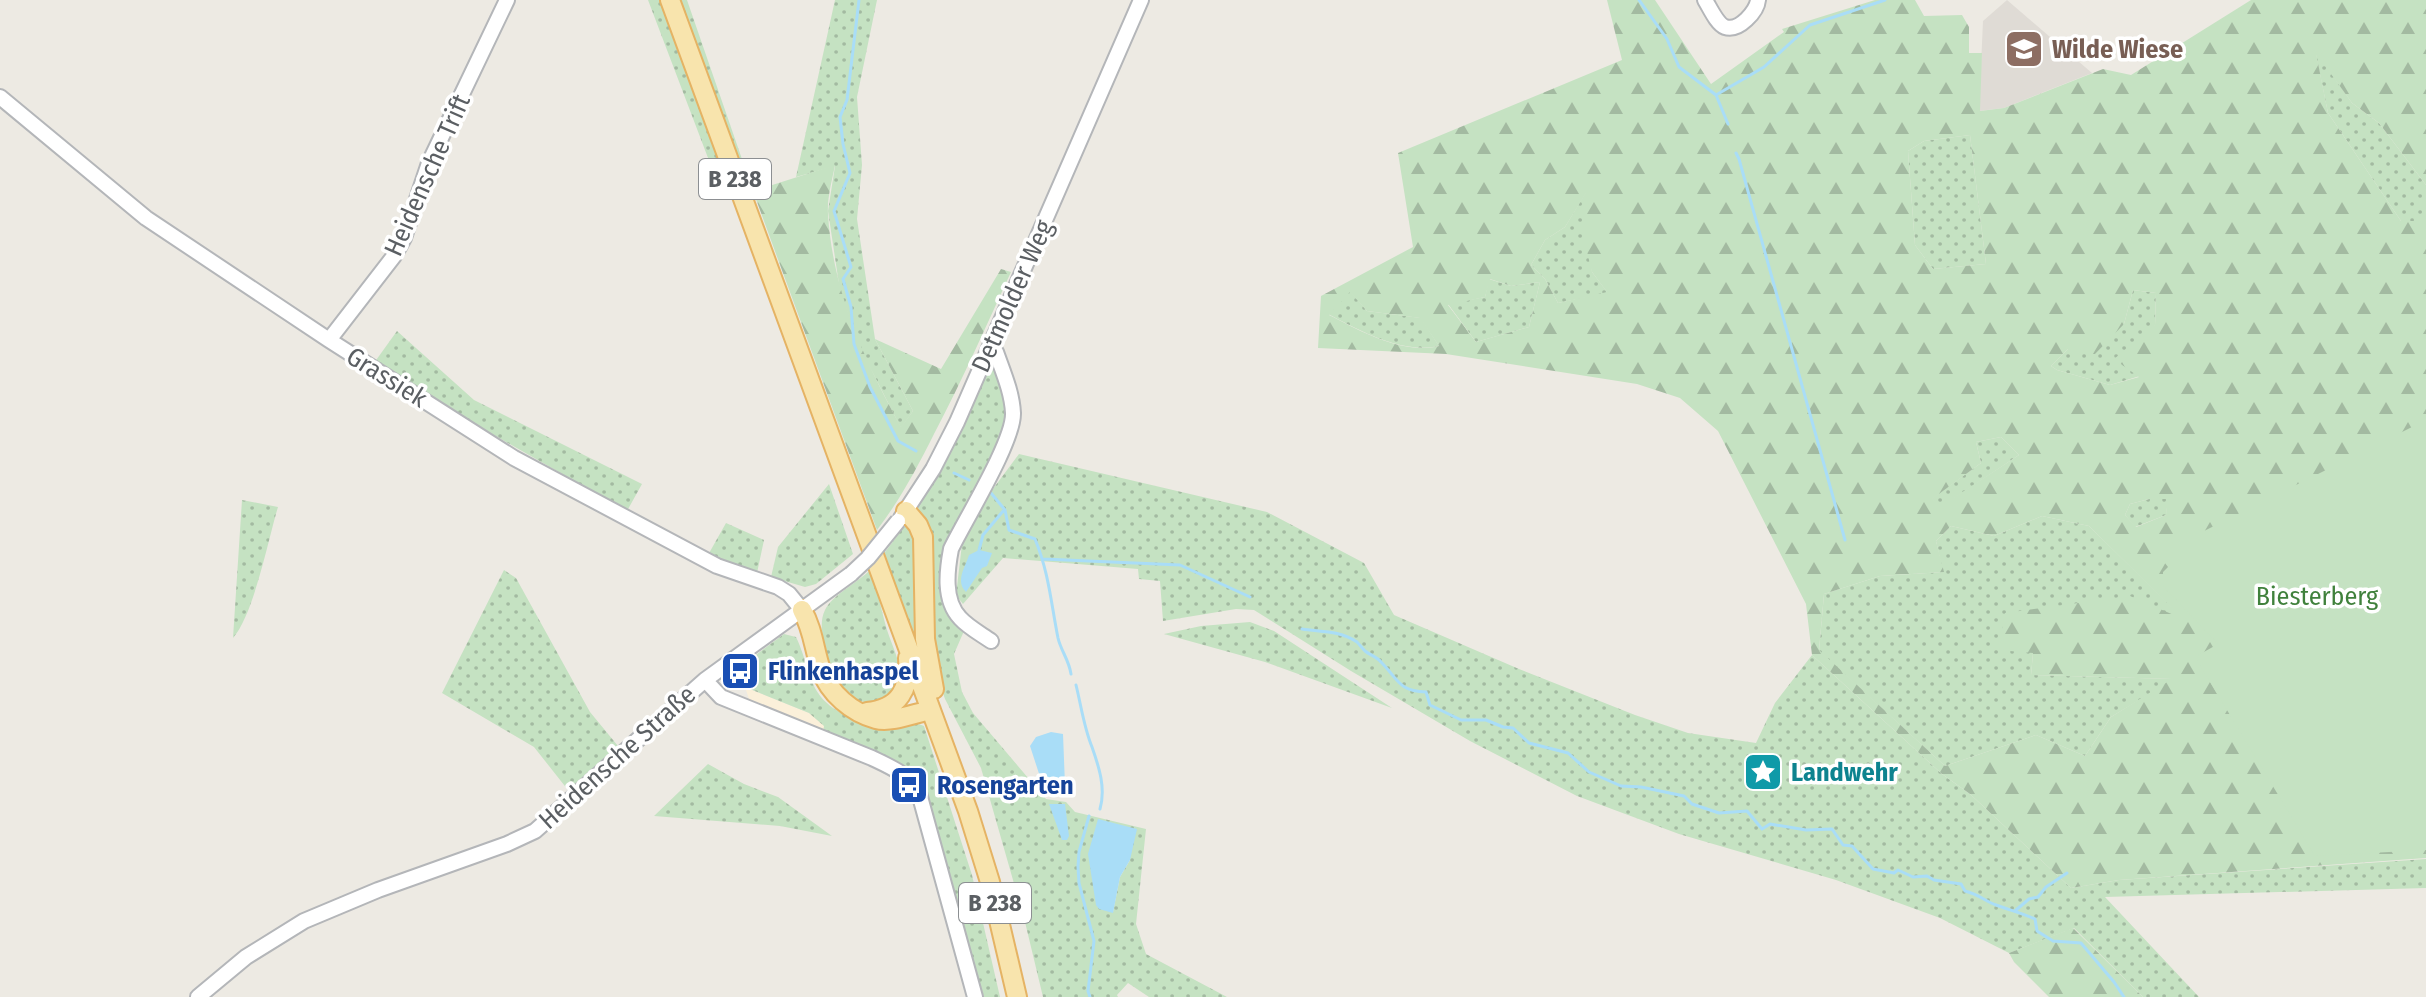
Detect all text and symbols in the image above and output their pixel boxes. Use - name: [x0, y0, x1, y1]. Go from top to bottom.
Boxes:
- school or university icon: Wilde Wiese: [2003, 28, 2045, 70]
- place label: Wilde Wiese: [2052, 34, 2183, 65]
- street label: Heidensche Trift: [378, 89, 477, 261]
- road number: B 238: [699, 159, 771, 199]
- street label: Detmolder Weg: [965, 215, 1060, 377]
- street label: Grassiek: [341, 341, 434, 415]
- park label: Biesterberg: [2256, 581, 2379, 612]
- bus stop icon: Flinkenhaspel: [719, 650, 761, 692]
- place label: Flinkenhaspel: [768, 656, 919, 687]
- street label: Heidensche Straße: [533, 679, 702, 836]
- place icon: Landwehr: [1742, 751, 1784, 793]
- place label: Landwehr: [1791, 757, 1898, 788]
- bus stop icon: Rosengarten: [888, 764, 930, 806]
- place label: Rosengarten: [937, 770, 1074, 801]
- road number: B 238: [959, 883, 1031, 923]

